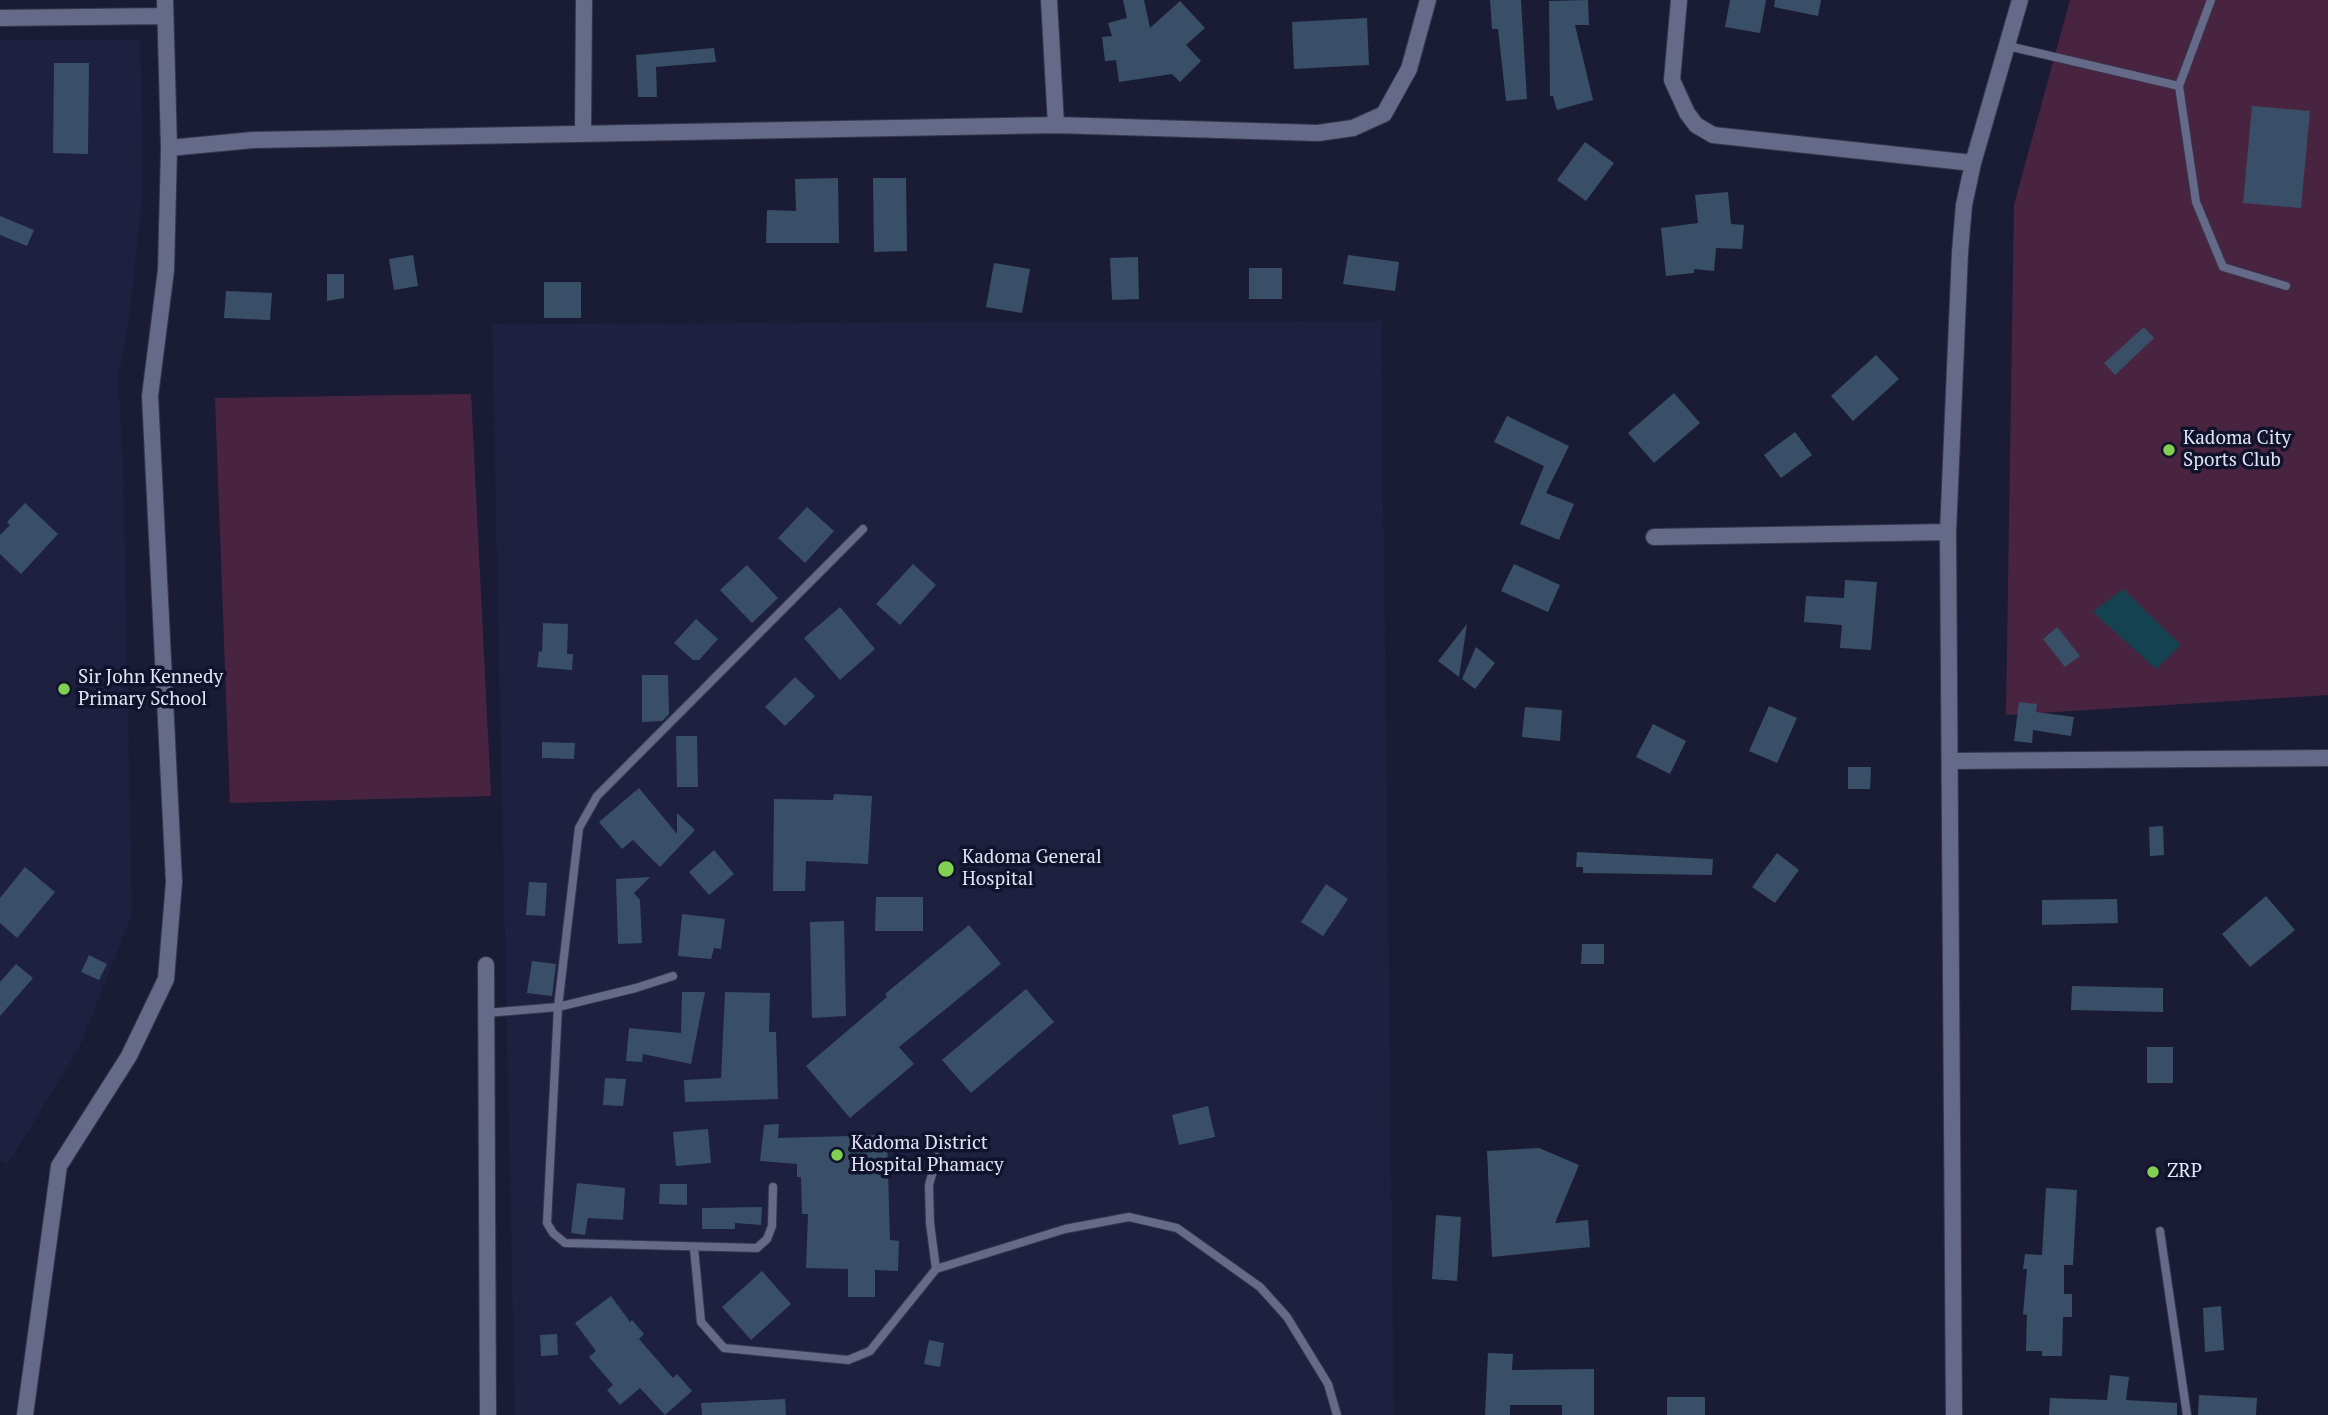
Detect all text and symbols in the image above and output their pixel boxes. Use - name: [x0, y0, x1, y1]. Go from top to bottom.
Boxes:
- place label: Kadoma City Sports Club: [2183, 428, 2291, 472]
- marker: Kadoma City Sports Club: [2161, 442, 2177, 458]
- place label: Sir John Kennedy Primary School: [78, 667, 223, 711]
- marker: Sir John Kennedy Primary School: [56, 681, 72, 697]
- place label: Kadoma General Hospital: [962, 847, 1102, 891]
- marker: Kadoma General Hospital: [936, 859, 956, 879]
- place label: Kadoma District Hospital Phamacy: [851, 1133, 1004, 1177]
- marker: Kadoma District Hospital Phamacy: [829, 1147, 845, 1163]
- place label: ZRP: [2167, 1161, 2202, 1183]
- marker: ZRP: [2145, 1164, 2161, 1180]

